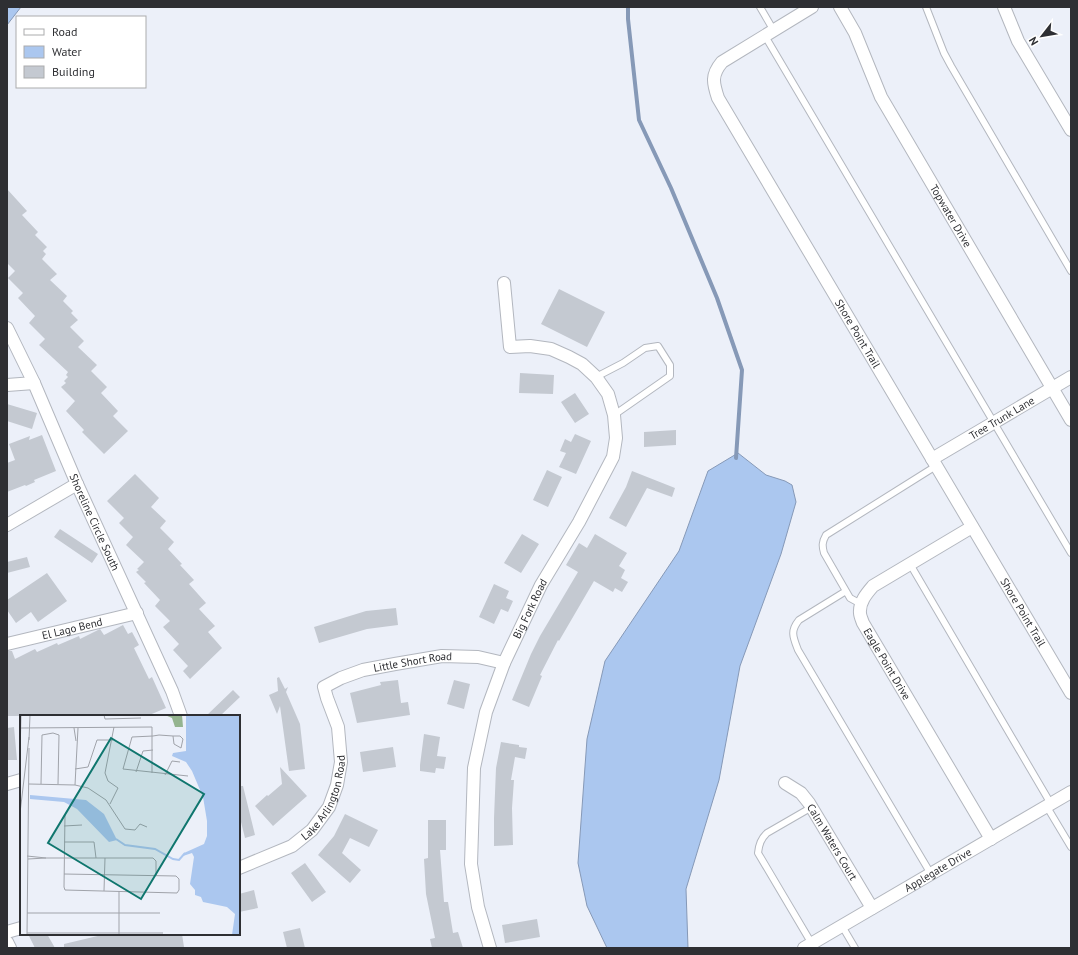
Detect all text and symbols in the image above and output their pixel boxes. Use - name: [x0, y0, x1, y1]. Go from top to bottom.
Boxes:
- legend: [16, 16, 146, 88]
- north arrow: [1022, 16, 1062, 56]
- text: Road: [52, 24, 77, 39]
- text: N: [1026, 34, 1041, 48]
- text: Water: [52, 44, 82, 59]
- text: Building: [52, 64, 95, 79]
- street label: Topwater Drive: [927, 182, 975, 250]
- street label: Shore Point Trail: [832, 297, 884, 371]
- street label: Tree Trunk Lane: [967, 393, 1037, 443]
- street label: Shoreline Circle South: [66, 472, 123, 573]
- street label: Shore Point Trail: [997, 575, 1049, 650]
- street label: Big Fork Road: [510, 576, 550, 641]
- street label: El Lago Bend: [41, 614, 104, 642]
- street label: Eagle Point Drive: [861, 625, 914, 703]
- street label: Little Short Road: [372, 649, 452, 675]
- inset map: [20, 715, 240, 935]
- street label: Lake Arlington Road: [298, 755, 348, 843]
- street label: Calm Waters Court: [804, 801, 861, 883]
- street label: Applegate Drive: [902, 845, 974, 895]

